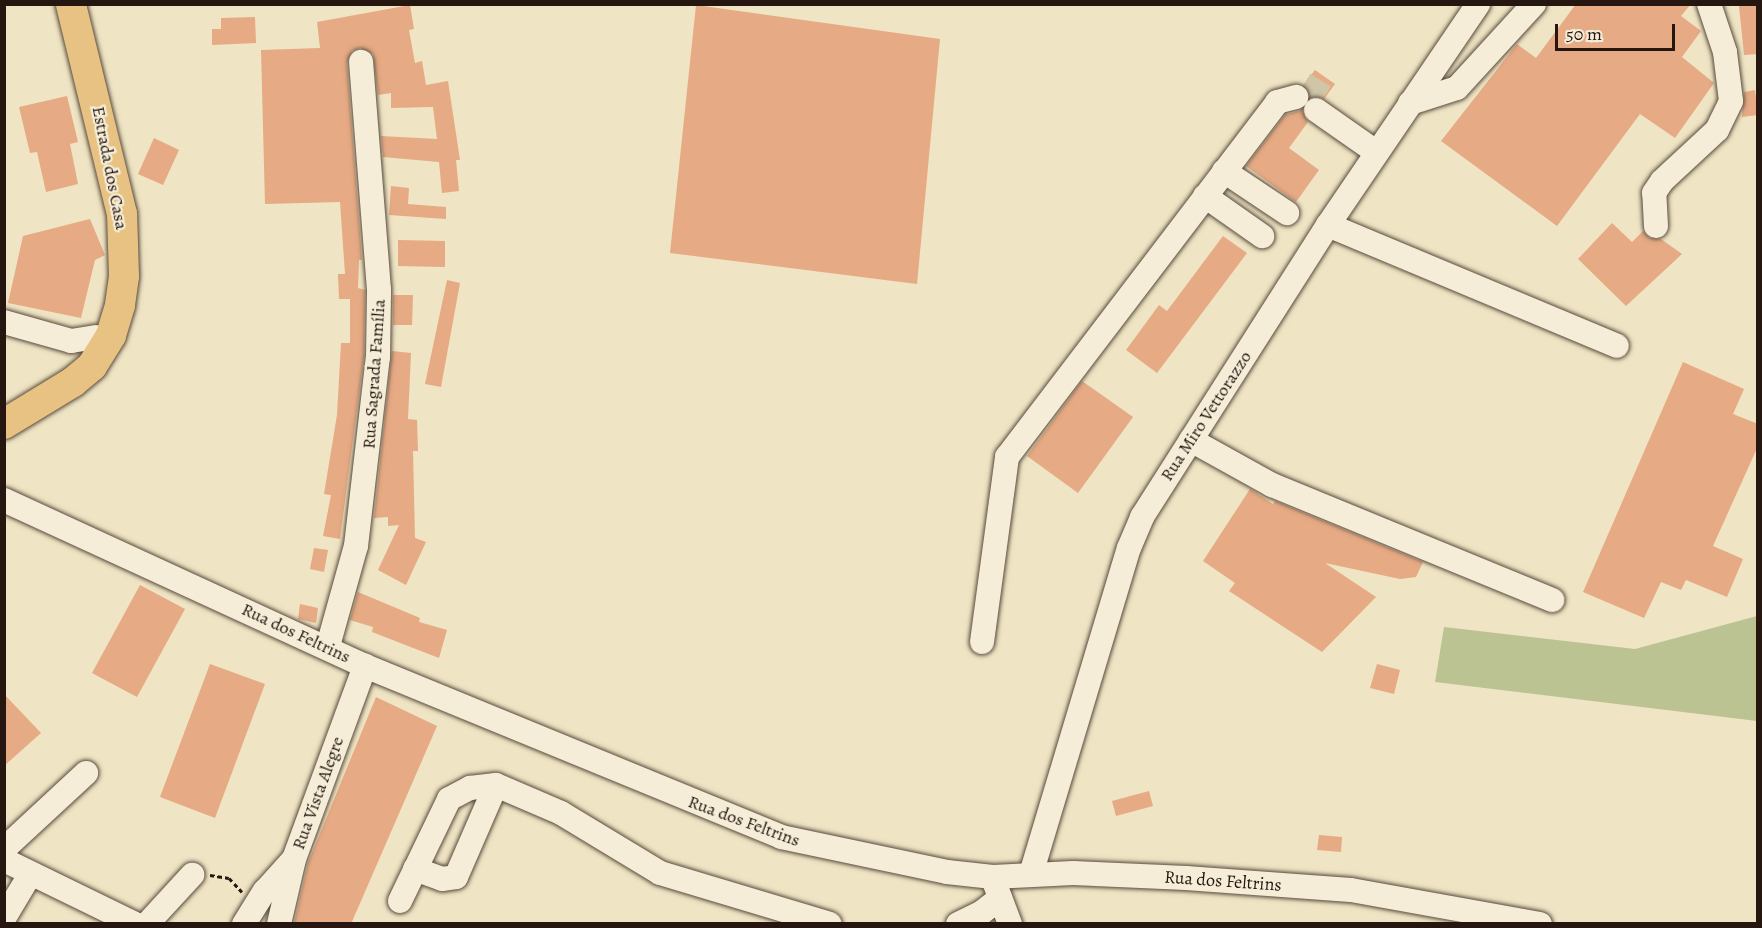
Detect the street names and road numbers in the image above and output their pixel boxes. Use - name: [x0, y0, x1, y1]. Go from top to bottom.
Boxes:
- street label: Estrada dos Casa: [87, 104, 133, 232]
- street label: Rua Sagrada Família: [358, 298, 390, 450]
- street label: Rua Miro Vettorazzo: [1156, 347, 1256, 485]
- street label: Rua dos Feltrins: [238, 598, 354, 668]
- street label: Rua Vista Alegre: [288, 733, 348, 853]
- street label: Rua dos Feltrins: [685, 791, 803, 851]
- street label: Rua dos Feltrins: [1164, 866, 1282, 896]

